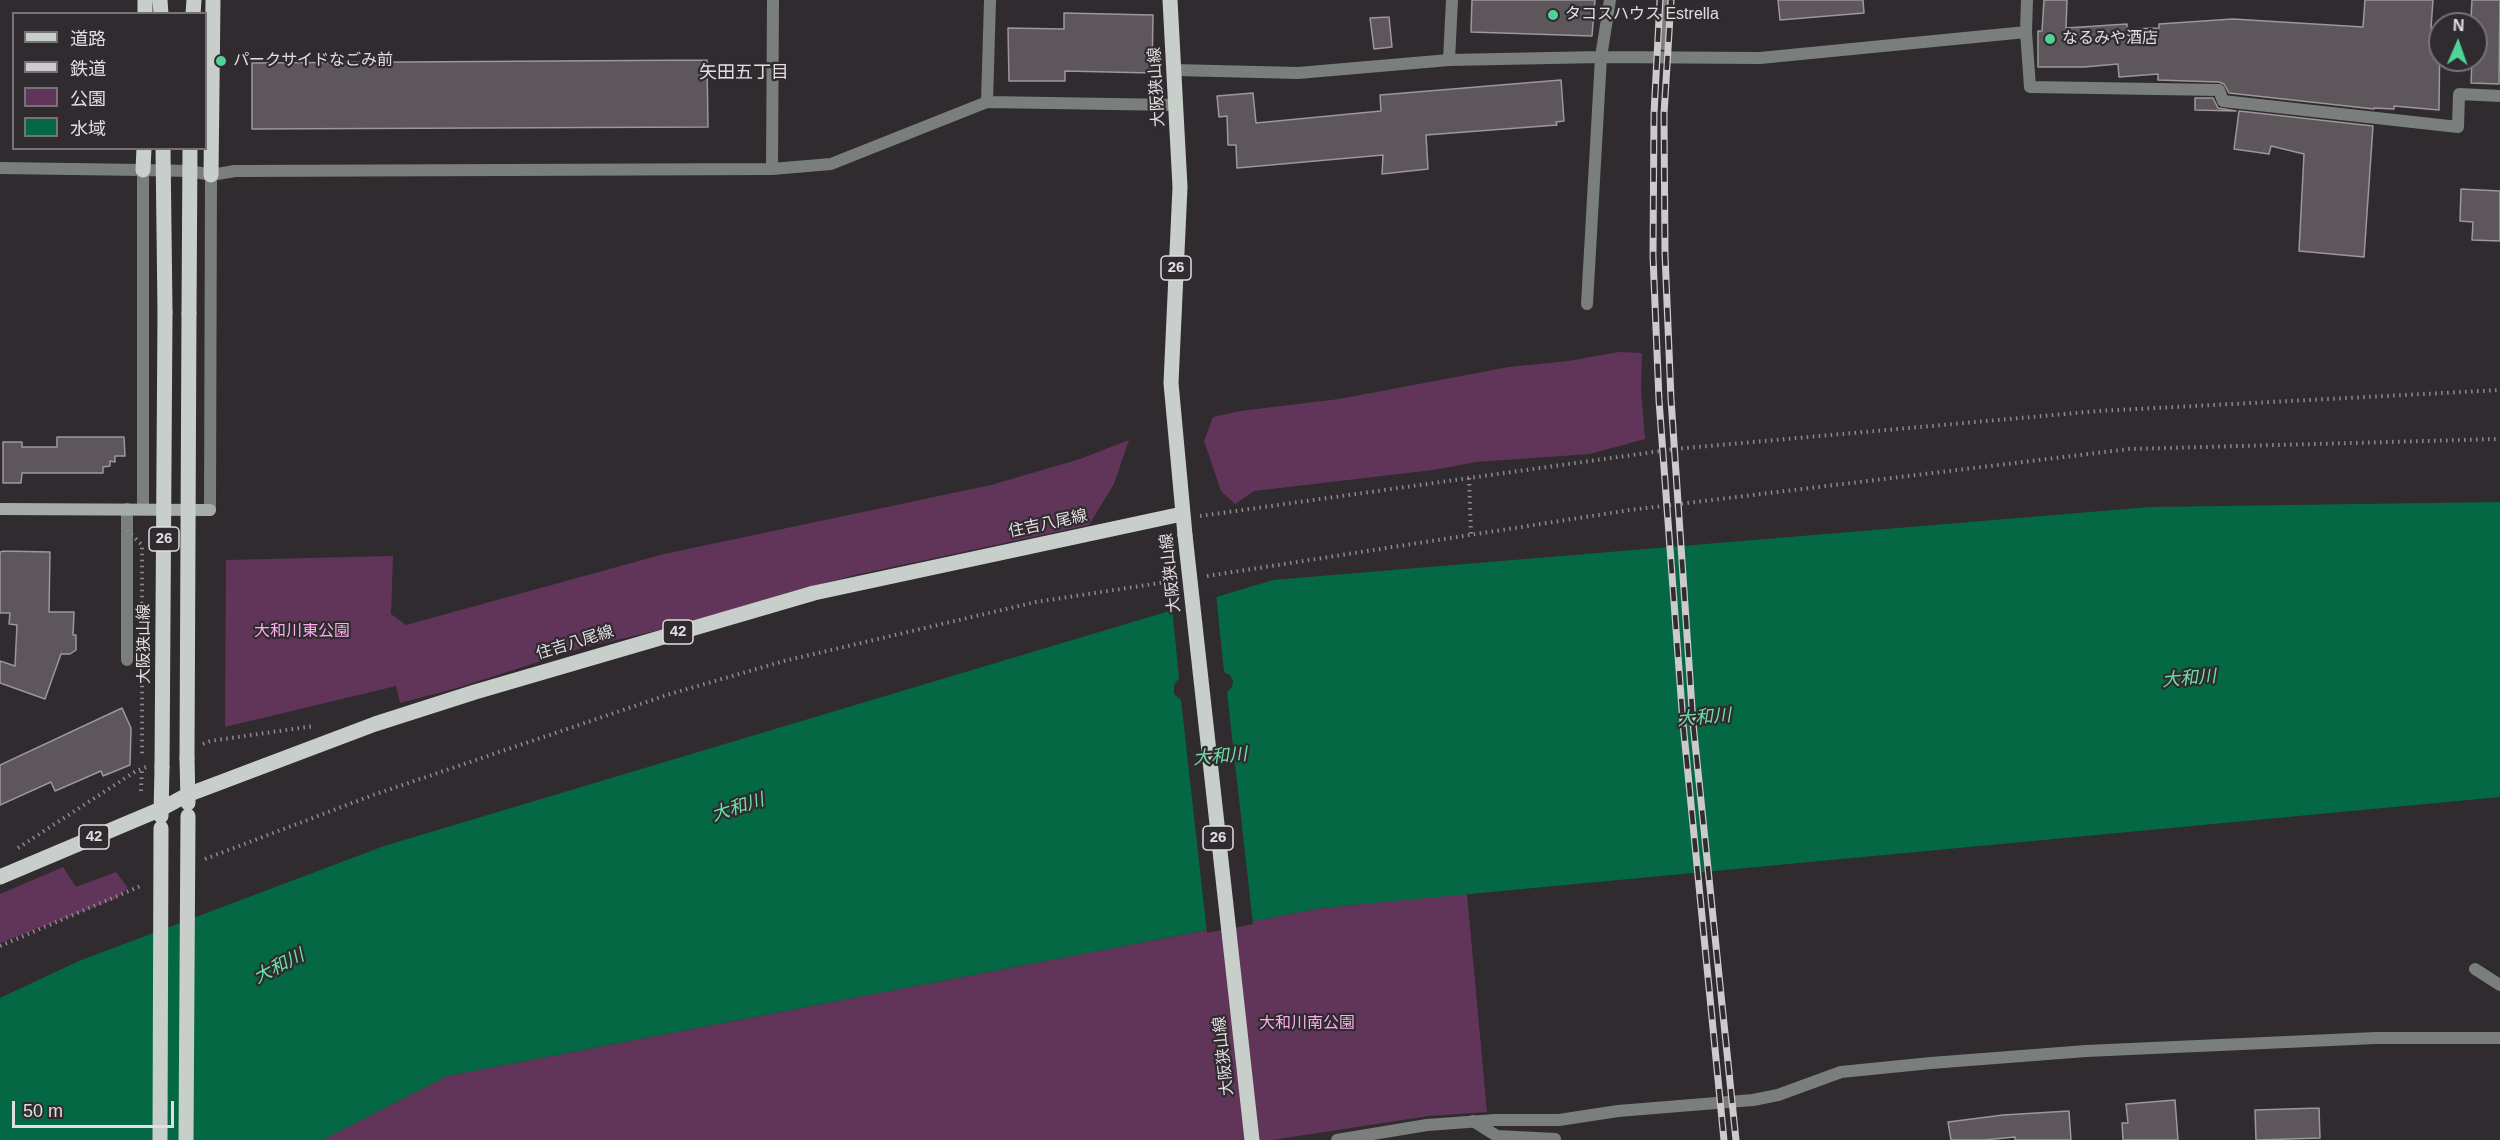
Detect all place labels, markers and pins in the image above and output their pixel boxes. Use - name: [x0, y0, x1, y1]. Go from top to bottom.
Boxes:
- place label: タコスハウス Estrella: [1565, 5, 1719, 25]
- marker: タコスハウス Estrella: [1546, 8, 1560, 22]
- place label: なるみや酒店: [2062, 29, 2158, 49]
- marker: なるみや酒店: [2043, 32, 2057, 46]
- place label: パークサイドなごみ前: [233, 51, 393, 71]
- marker: パークサイドなごみ前: [214, 54, 228, 68]

